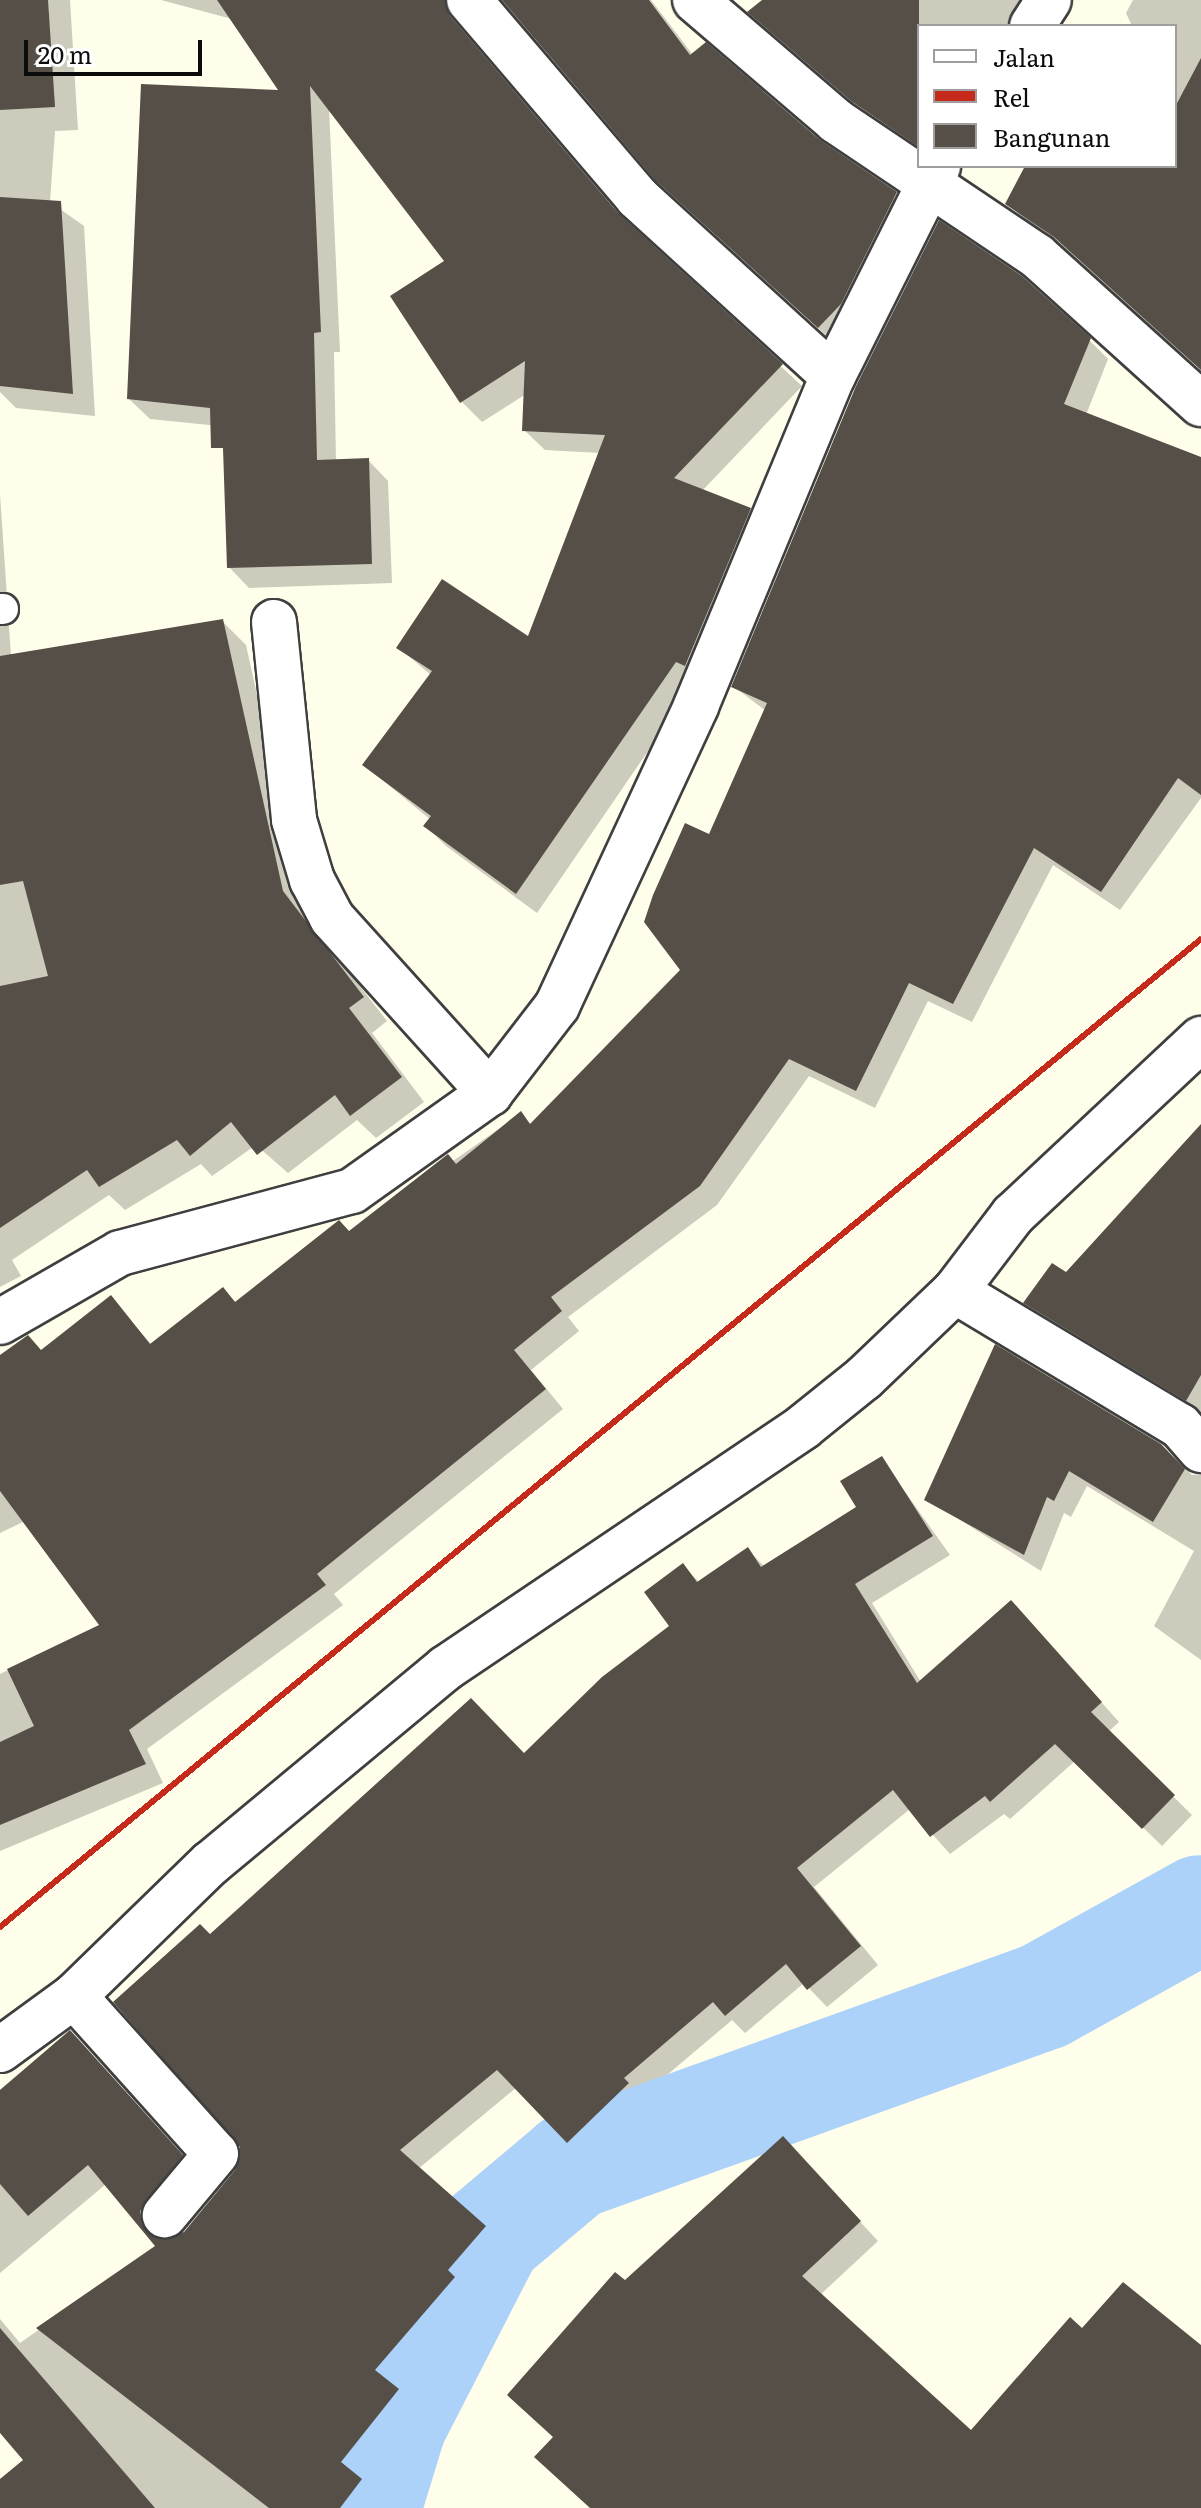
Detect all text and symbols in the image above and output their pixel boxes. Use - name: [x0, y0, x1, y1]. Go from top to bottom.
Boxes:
- scale bar: [28, 24, 206, 74]
- legend: [917, 24, 1177, 168]
- text: 20 m: [38, 36, 92, 71]
- text: Jalan: [993, 39, 1055, 74]
- text: Rel: [993, 79, 1030, 114]
- text: Bangunan: [993, 119, 1111, 154]

